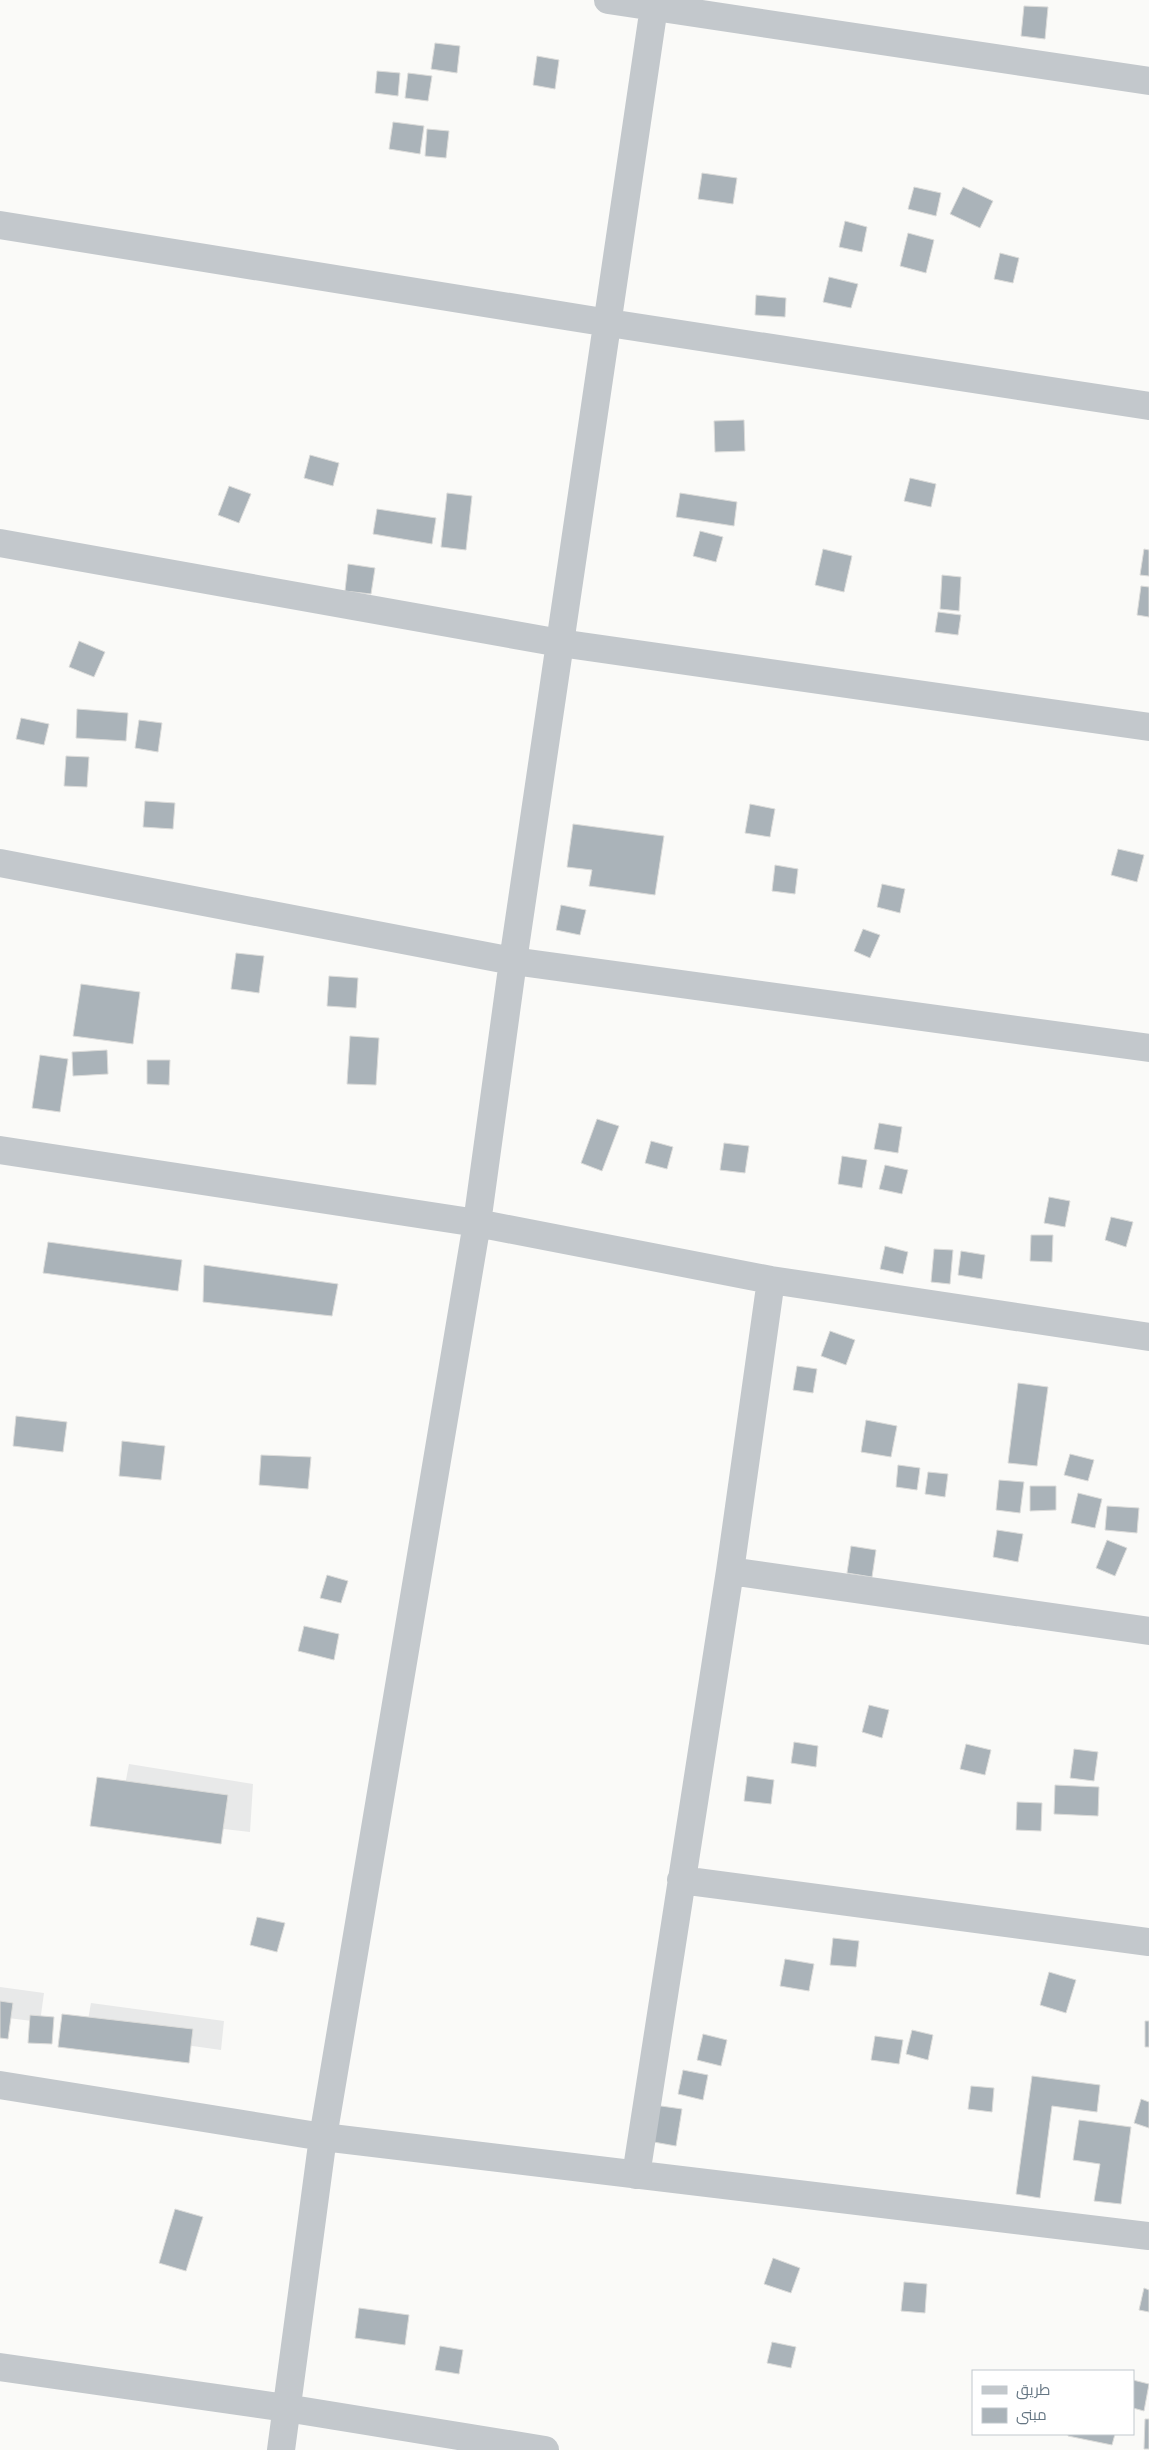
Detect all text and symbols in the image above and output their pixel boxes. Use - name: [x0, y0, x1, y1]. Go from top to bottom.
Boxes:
- legend: [972, 2370, 1134, 2435]
- text: طريق: [1016, 2380, 1050, 2400]
- text: مبنى: [1016, 2405, 1047, 2425]

